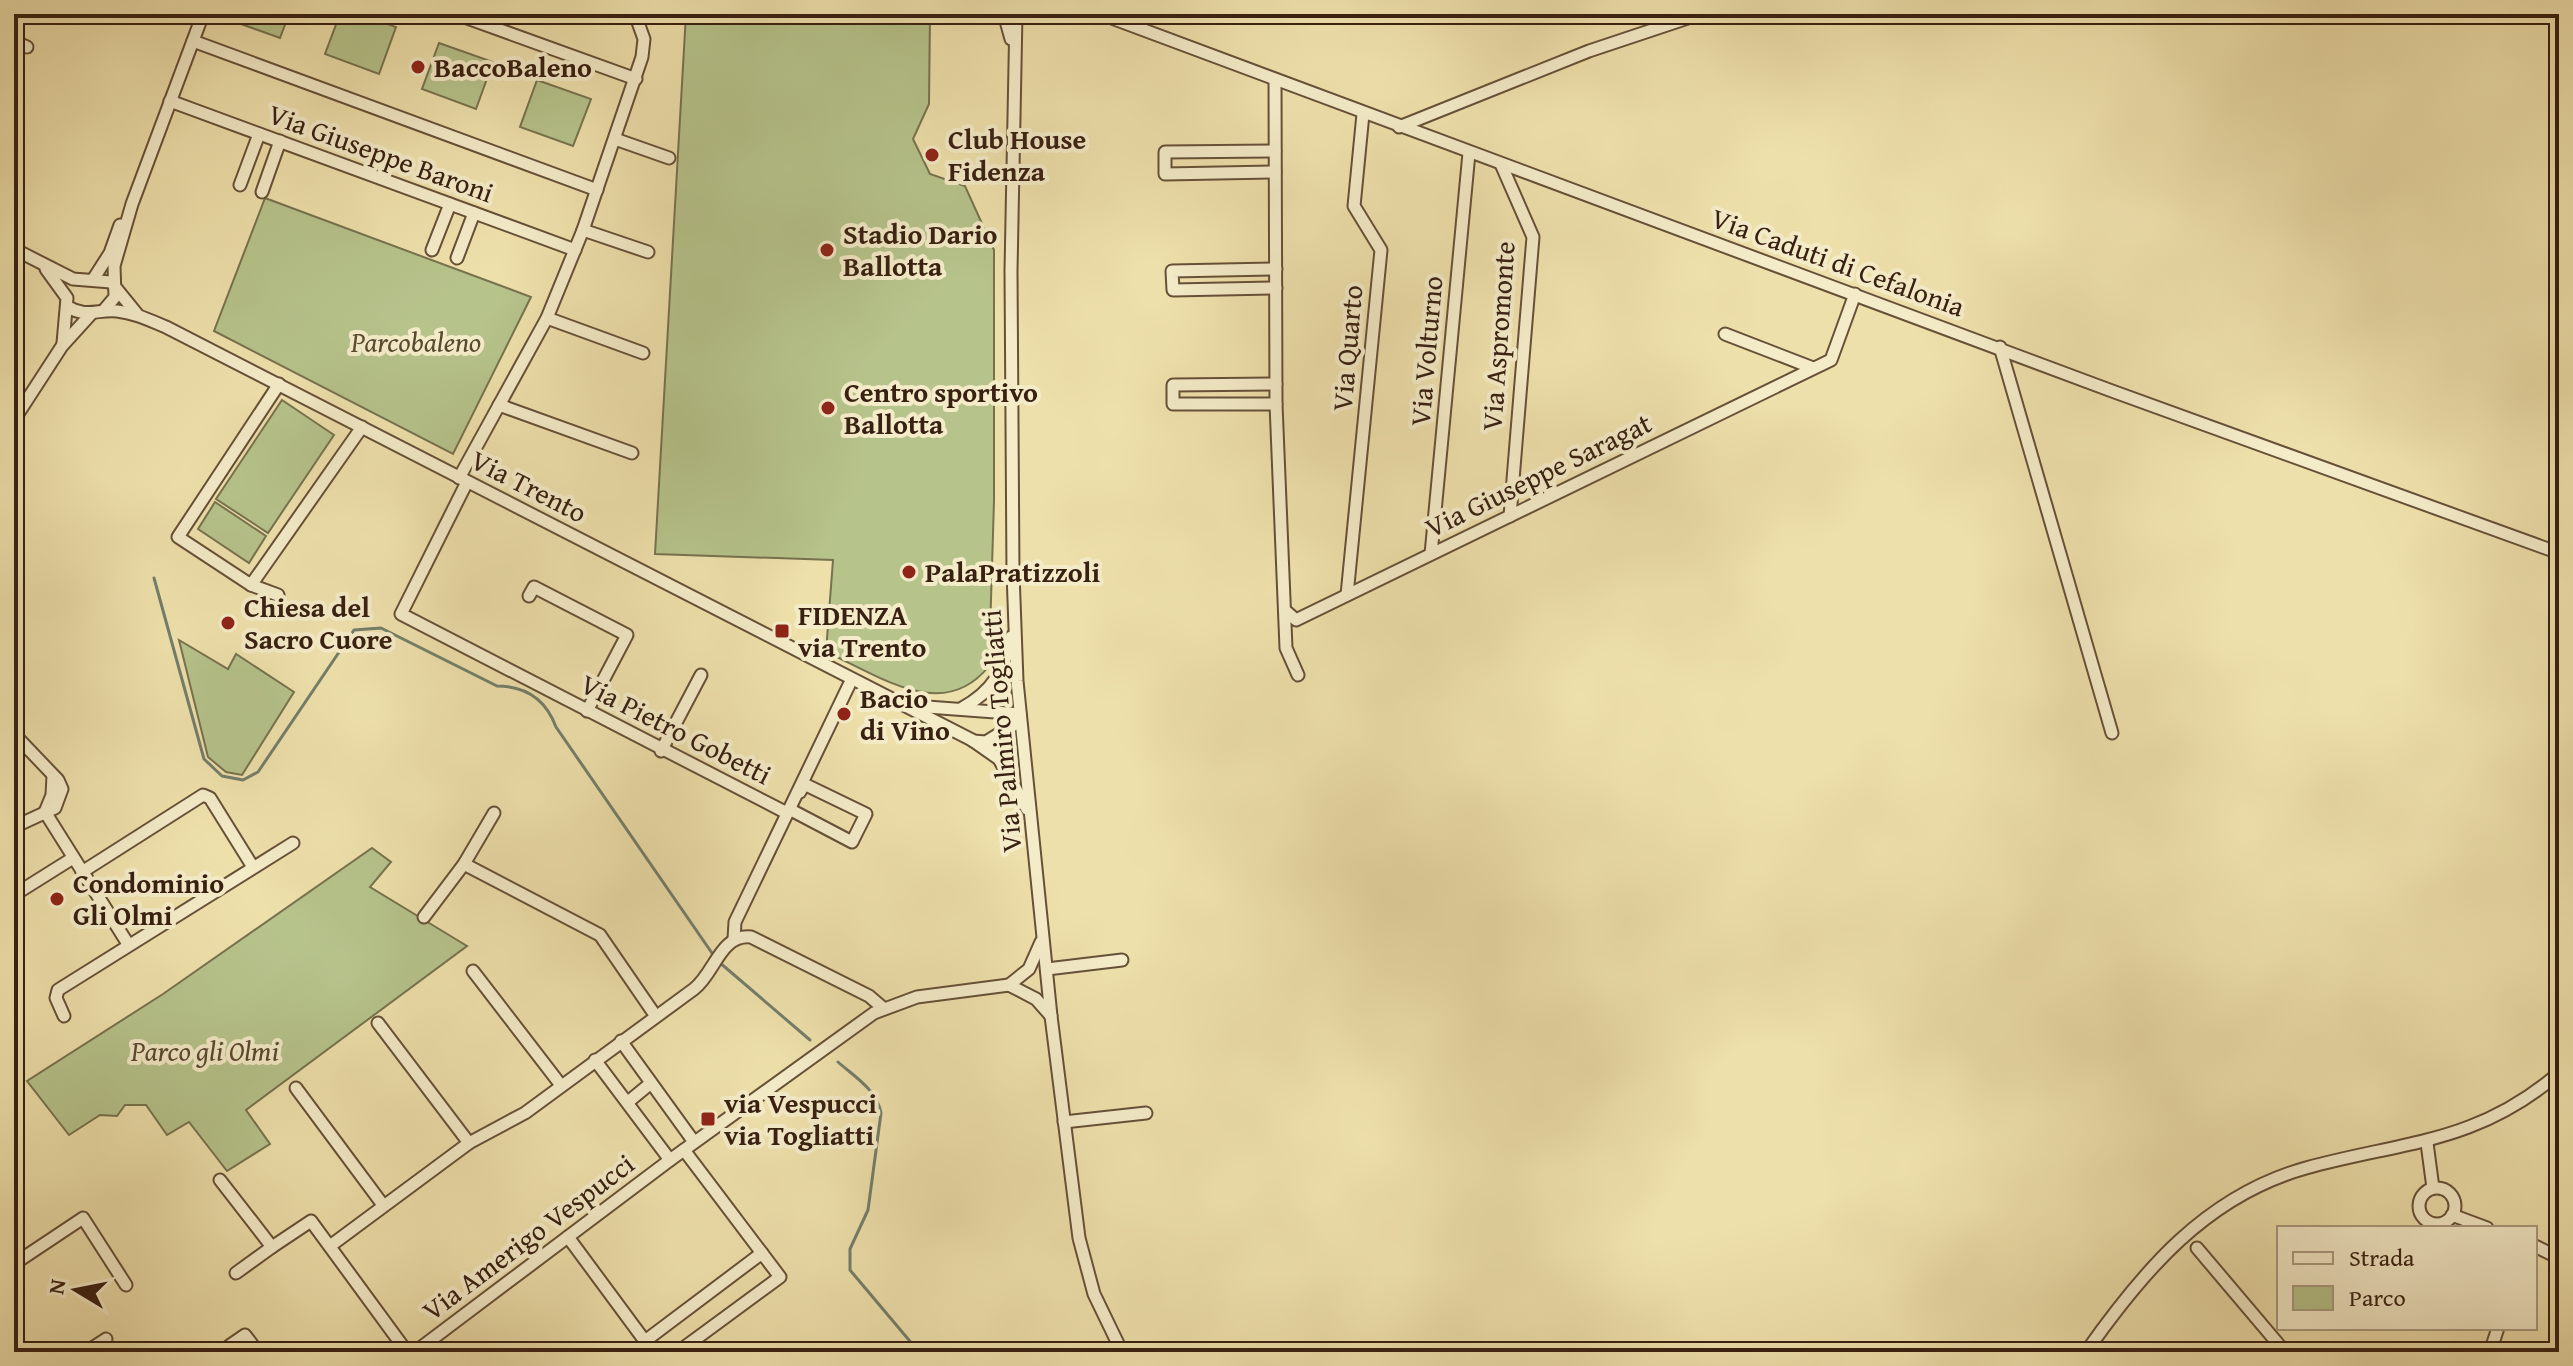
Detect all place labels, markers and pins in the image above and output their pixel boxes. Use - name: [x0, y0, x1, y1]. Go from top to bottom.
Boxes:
- place label: BaccoBaleno: [434, 46, 592, 87]
- marker: BaccoBaleno: [409, 58, 427, 76]
- place label: Club House Fidenza: [948, 118, 1086, 191]
- marker: Club House Fidenza: [923, 146, 941, 164]
- place label: Stadio Dario Ballotta: [843, 213, 998, 286]
- marker: Stadio Dario Ballotta: [818, 241, 836, 259]
- place label: Centro sportivo Ballotta: [844, 371, 1038, 444]
- marker: Centro sportivo Ballotta: [819, 399, 837, 417]
- place label: PalaPratizzoli: [925, 551, 1100, 592]
- marker: PalaPratizzoli: [900, 563, 918, 581]
- place label: Chiesa del Sacro Cuore: [244, 586, 392, 659]
- place label: FIDENZA via Trento: [798, 594, 926, 667]
- marker: Chiesa del Sacro Cuore: [219, 614, 237, 632]
- marker: FIDENZA via Trento: [773, 622, 791, 640]
- place label: Bacio di Vino: [860, 677, 950, 750]
- marker: Bacio di Vino: [835, 705, 853, 723]
- place label: Condominio Gli Olmi: [73, 862, 224, 935]
- marker: Condominio Gli Olmi: [48, 890, 66, 908]
- place label: via Vespucci via Togliatti: [724, 1082, 877, 1155]
- marker: via Vespucci via Togliatti: [699, 1110, 717, 1128]

